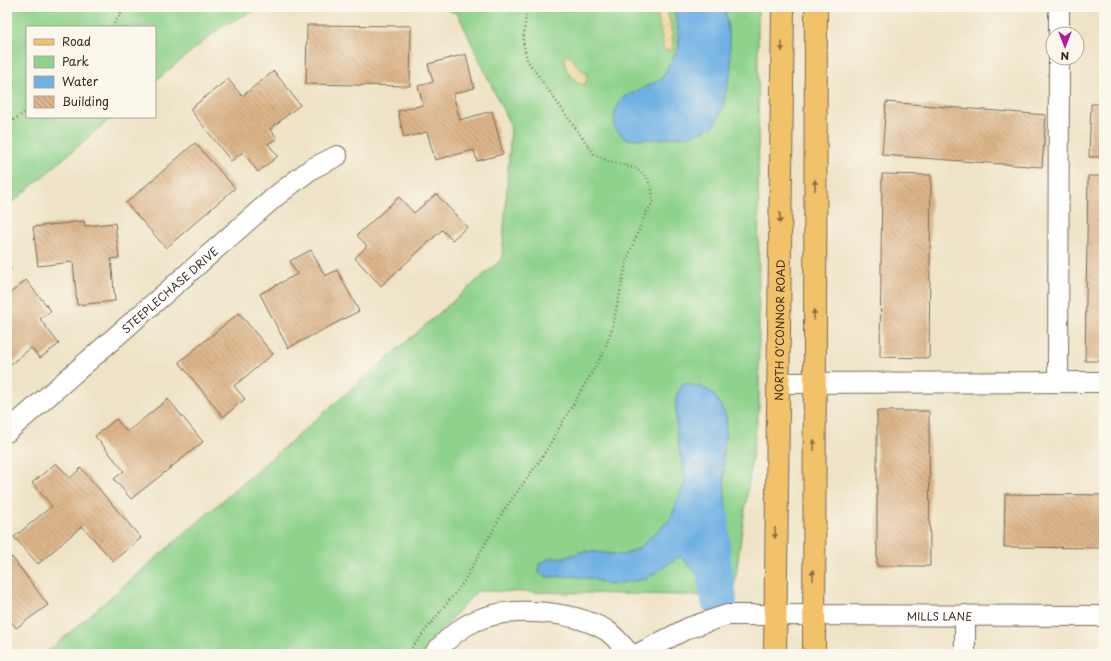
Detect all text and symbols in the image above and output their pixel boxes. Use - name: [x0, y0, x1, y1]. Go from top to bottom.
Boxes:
- legend: [26, 26, 156, 118]
- north arrow: [1045, 26, 1085, 66]
- text: Road: [62, 32, 91, 50]
- one-way arrow: [779, 40, 785, 53]
- text: N: [1060, 48, 1069, 65]
- text: Park: [62, 52, 89, 70]
- text: Water: [62, 72, 99, 90]
- text: Building: [62, 92, 109, 110]
- one-way arrow: [812, 178, 818, 191]
- one-way arrow: [777, 212, 783, 225]
- street label: STEEPLECHASE DRIVE: [117, 242, 222, 337]
- street label: NORTH O'CONNOR ROAD: [770, 259, 788, 401]
- one-way arrow: [811, 308, 817, 321]
- one-way arrow: [811, 438, 817, 451]
- one-way arrow: [772, 527, 778, 540]
- one-way arrow: [810, 568, 816, 581]
- street label: MILLS LANE: [907, 607, 972, 624]

